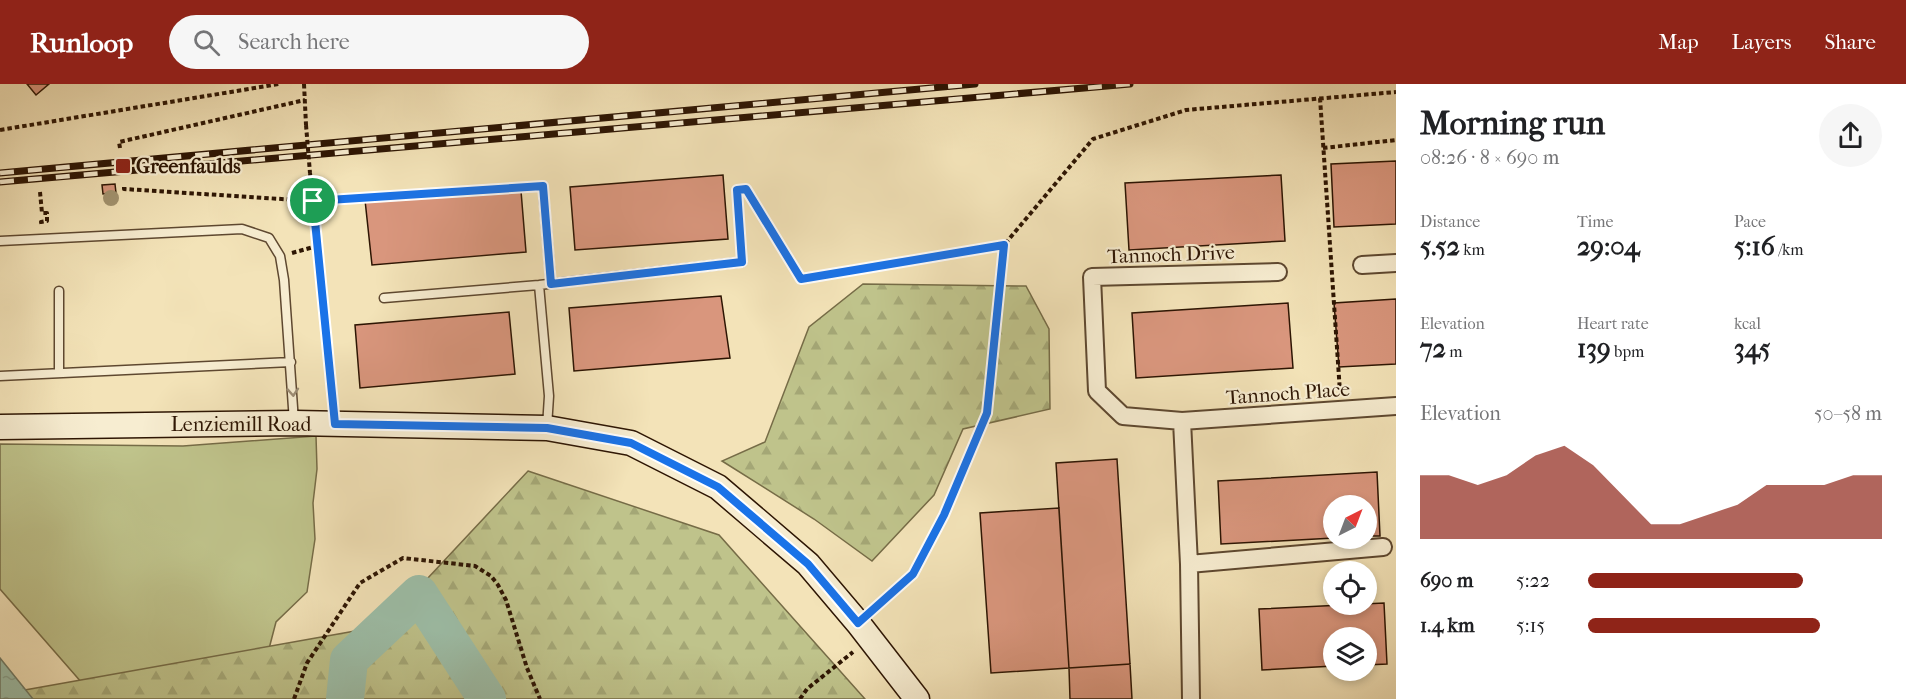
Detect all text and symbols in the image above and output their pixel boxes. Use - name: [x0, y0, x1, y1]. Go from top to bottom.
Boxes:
- search box: [169, 15, 589, 69]
- text: Runloop: [30, 26, 133, 59]
- icon: search: [190, 26, 223, 59]
- text: Search here: [238, 29, 350, 55]
- text: Map: [1658, 30, 1699, 54]
- text: Layers: [1732, 30, 1791, 54]
- text: Share: [1824, 30, 1876, 54]
- text: Morning run: [1420, 104, 1605, 143]
- button: share: [1819, 104, 1882, 167]
- text: 08:26 · 8 × 690 m: [1420, 146, 1559, 169]
- place label: Greenfaulds: [136, 155, 241, 178]
- marker: Greenfaulds: [114, 157, 132, 175]
- pin: [287, 175, 338, 226]
- icon: arrive: [296, 184, 329, 217]
- text: Distance: [1420, 212, 1480, 231]
- text: Time: [1577, 212, 1613, 231]
- text: Pace: [1734, 212, 1766, 231]
- text: 5.52: [1420, 231, 1460, 262]
- text: 29:04: [1577, 231, 1640, 262]
- text: 5:16: [1734, 231, 1775, 262]
- text: km: [1460, 240, 1485, 259]
- text: /km: [1775, 240, 1804, 259]
- street label: Tannoch Drive: [1107, 241, 1235, 268]
- text: Elevation: [1420, 314, 1485, 333]
- text: Heart rate: [1577, 314, 1649, 333]
- text: kcal: [1734, 314, 1761, 333]
- text: 72: [1420, 333, 1446, 364]
- text: 139: [1577, 333, 1611, 364]
- text: 345: [1734, 333, 1771, 364]
- text: m: [1446, 342, 1463, 361]
- text: bpm: [1611, 342, 1644, 361]
- street label: Tannoch Place: [1225, 378, 1351, 409]
- one-way arrow: [286, 388, 299, 397]
- text: Elevation: [1420, 402, 1501, 425]
- text: 50–58 m: [1814, 402, 1882, 425]
- street label: Lenziemill Road: [171, 413, 312, 436]
- north arrow: [1323, 495, 1377, 549]
- map controls: [1323, 495, 1377, 681]
- button: locate: [1323, 561, 1377, 615]
- text: 690 m: [1420, 569, 1473, 592]
- text: 5:22: [1516, 569, 1550, 592]
- text: 1.4 km: [1420, 614, 1475, 637]
- text: 5:15: [1516, 614, 1545, 637]
- button: layers: [1323, 627, 1377, 681]

